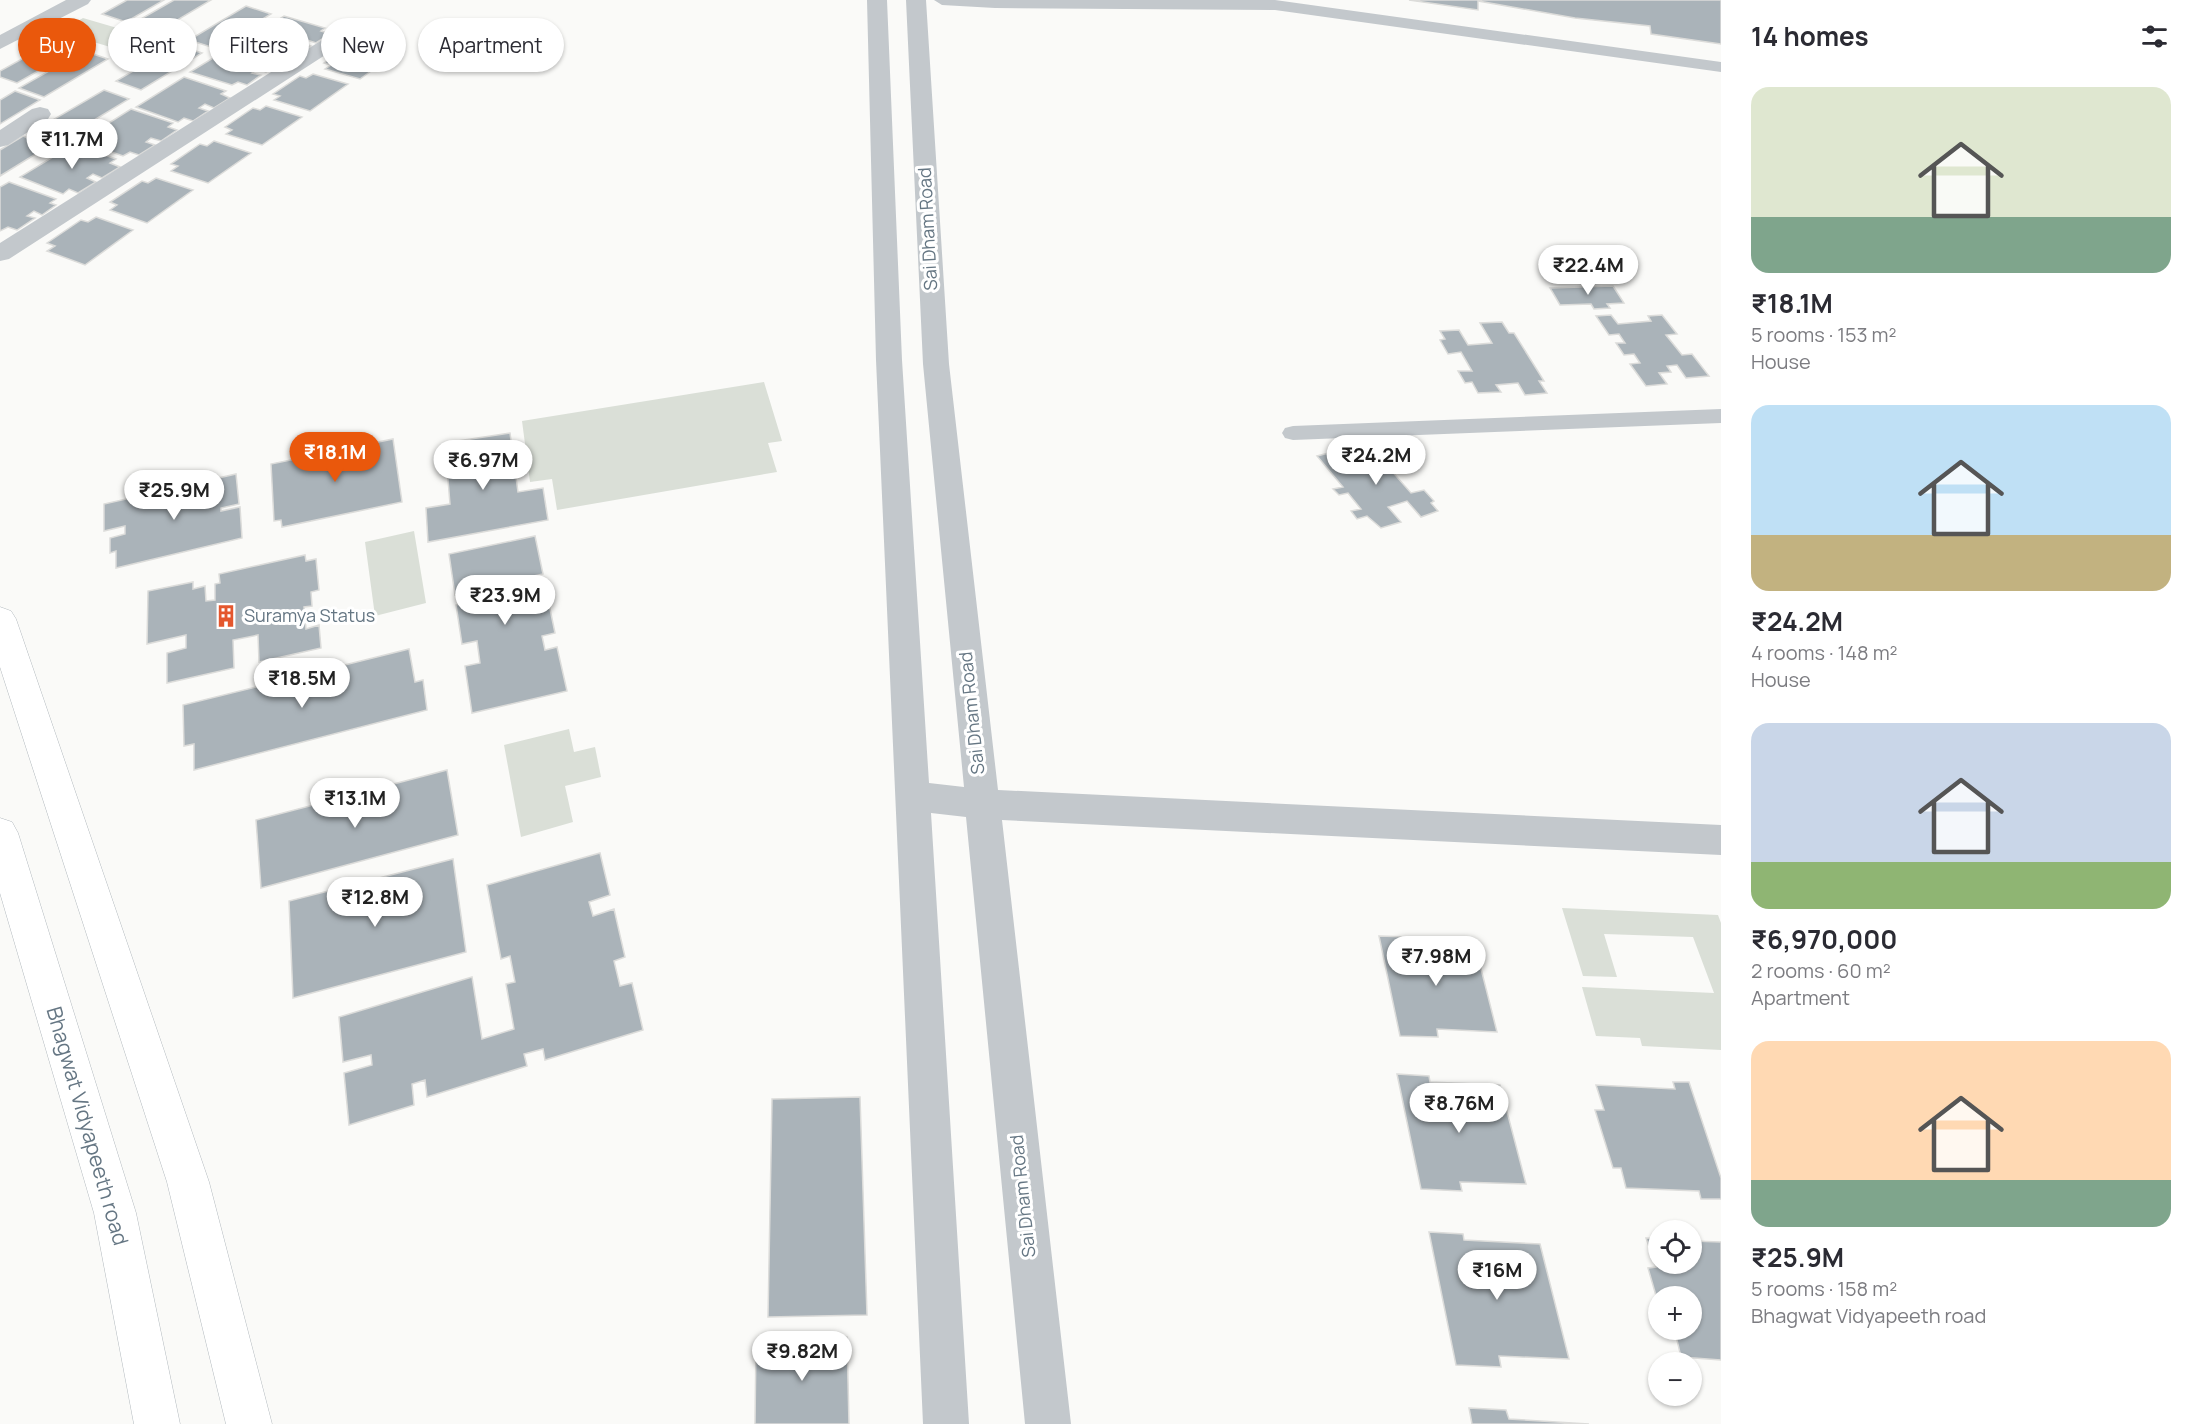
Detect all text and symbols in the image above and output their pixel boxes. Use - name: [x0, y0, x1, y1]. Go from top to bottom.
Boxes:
- chip: Buy: [18, 18, 96, 72]
- chip: Rent: [108, 18, 197, 72]
- chip: Filters: [209, 18, 309, 72]
- chip: New: [321, 18, 406, 72]
- chip: Apartment: [418, 18, 564, 72]
- text: 14 homes: [1751, 18, 1869, 54]
- icon: filters: [2138, 20, 2171, 53]
- pin: ₹11.7M: [23, 119, 121, 170]
- text: ₹11.7M: [41, 125, 103, 152]
- icon: home: [1907, 126, 2015, 234]
- street label: Sai Dham Road: [912, 167, 942, 291]
- pin: ₹22.4M: [1539, 245, 1637, 296]
- text: ₹22.4M: [1552, 251, 1624, 278]
- text: ₹18.1M: [1751, 285, 1833, 321]
- text: 5 rooms · 153 m²: [1751, 321, 1897, 348]
- text: House: [1751, 348, 1811, 375]
- pin: ₹18.1M: [286, 432, 384, 483]
- pin: ₹24.2M: [1327, 435, 1425, 486]
- text: ₹18.1M: [304, 438, 366, 465]
- pin: ₹6.97M: [434, 440, 532, 491]
- text: ₹24.2M: [1341, 441, 1411, 468]
- icon: home: [1907, 444, 2015, 552]
- text: ₹6.97M: [448, 446, 519, 473]
- pin: ₹25.9M: [125, 470, 223, 521]
- text: ₹25.9M: [138, 476, 210, 503]
- pin: ₹23.9M: [456, 575, 554, 626]
- text: ₹23.9M: [469, 581, 541, 608]
- building icon: Suramya Status: [213, 603, 239, 629]
- place label: Suramya Status: [244, 603, 375, 627]
- text: ₹24.2M: [1751, 603, 1843, 639]
- text: 4 rooms · 148 m²: [1751, 639, 1898, 666]
- street label: Sai Dham Road: [953, 651, 989, 776]
- pin: ₹18.5M: [253, 658, 351, 709]
- text: ₹18.5M: [268, 664, 336, 691]
- text: House: [1751, 666, 1811, 693]
- icon: home: [1907, 762, 2015, 870]
- pin: ₹13.1M: [306, 778, 404, 829]
- text: ₹13.1M: [324, 784, 386, 811]
- pin: ₹12.8M: [326, 877, 424, 928]
- text: ₹12.8M: [341, 883, 409, 910]
- text: ₹6,970,000: [1751, 921, 1897, 957]
- pin: ₹7.98M: [1387, 936, 1485, 987]
- text: ₹7.98M: [1401, 942, 1471, 969]
- text: 2 rooms · 60 m²: [1751, 957, 1891, 984]
- text: Apartment: [1751, 984, 1850, 1011]
- street label: Bhagwat Vidyapeeth road: [40, 1003, 135, 1248]
- icon: home: [1907, 1080, 2015, 1188]
- pin: ₹8.76M: [1410, 1083, 1508, 1134]
- text: ₹8.76M: [1424, 1089, 1494, 1116]
- street label: Sai Dham Road: [1004, 1134, 1040, 1259]
- map controls: [1648, 1220, 1702, 1406]
- button: locate: [1648, 1220, 1702, 1274]
- text: ₹25.9M: [1751, 1239, 1844, 1275]
- pin: ₹16M: [1461, 1250, 1533, 1301]
- text: ₹16M: [1472, 1256, 1522, 1283]
- text: 5 rooms · 158 m²: [1751, 1275, 1897, 1302]
- button: +: [1648, 1286, 1702, 1340]
- text: Bhagwat Vidyapeeth road: [1751, 1302, 1986, 1329]
- pin: ₹9.82M: [753, 1331, 851, 1382]
- text: ₹9.82M: [766, 1337, 838, 1364]
- button: −: [1648, 1352, 1702, 1406]

